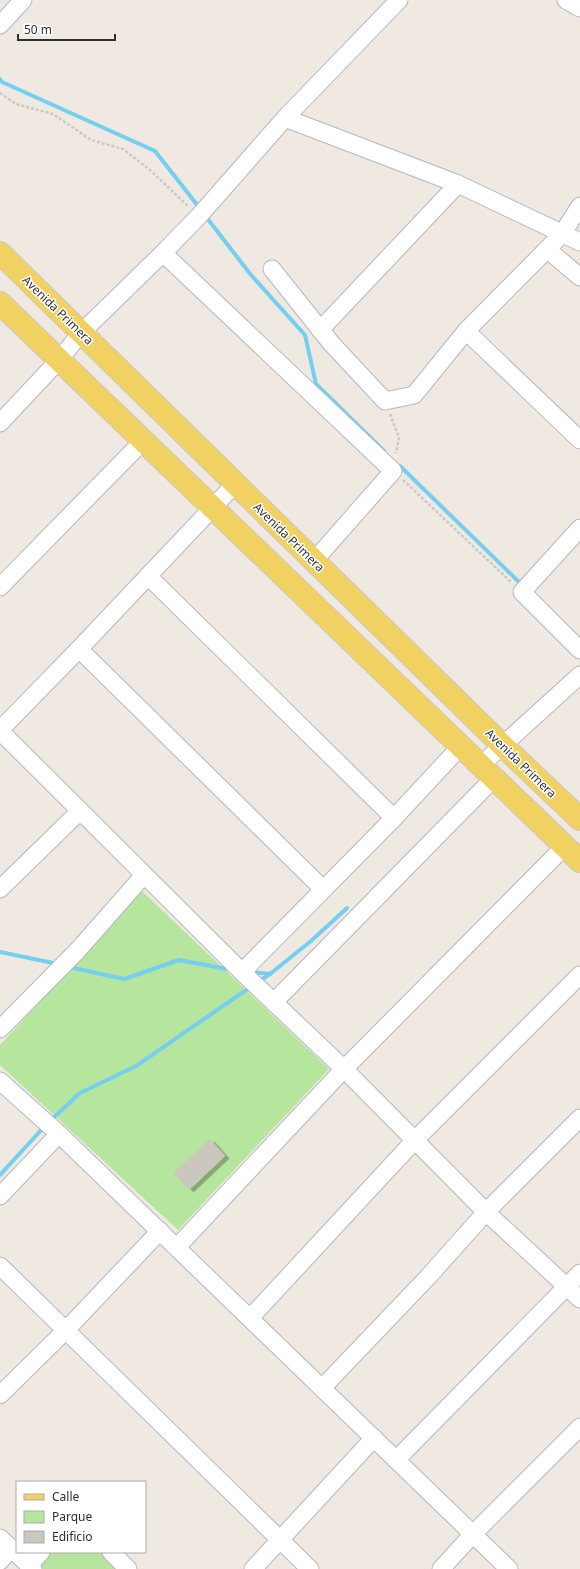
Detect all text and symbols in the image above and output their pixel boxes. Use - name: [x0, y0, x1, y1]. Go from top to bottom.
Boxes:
- scale bar: [18, 16, 115, 42]
- text: 50 m: [24, 21, 52, 38]
- street label: Avenida Primera: [19, 272, 97, 348]
- street label: Avenida Primera: [250, 499, 328, 575]
- street label: Avenida Primera: [482, 725, 560, 801]
- legend: [16, 1481, 146, 1553]
- text: Calle: [52, 1488, 80, 1505]
- text: Parque: [52, 1508, 93, 1525]
- text: Edificio: [52, 1528, 93, 1545]

